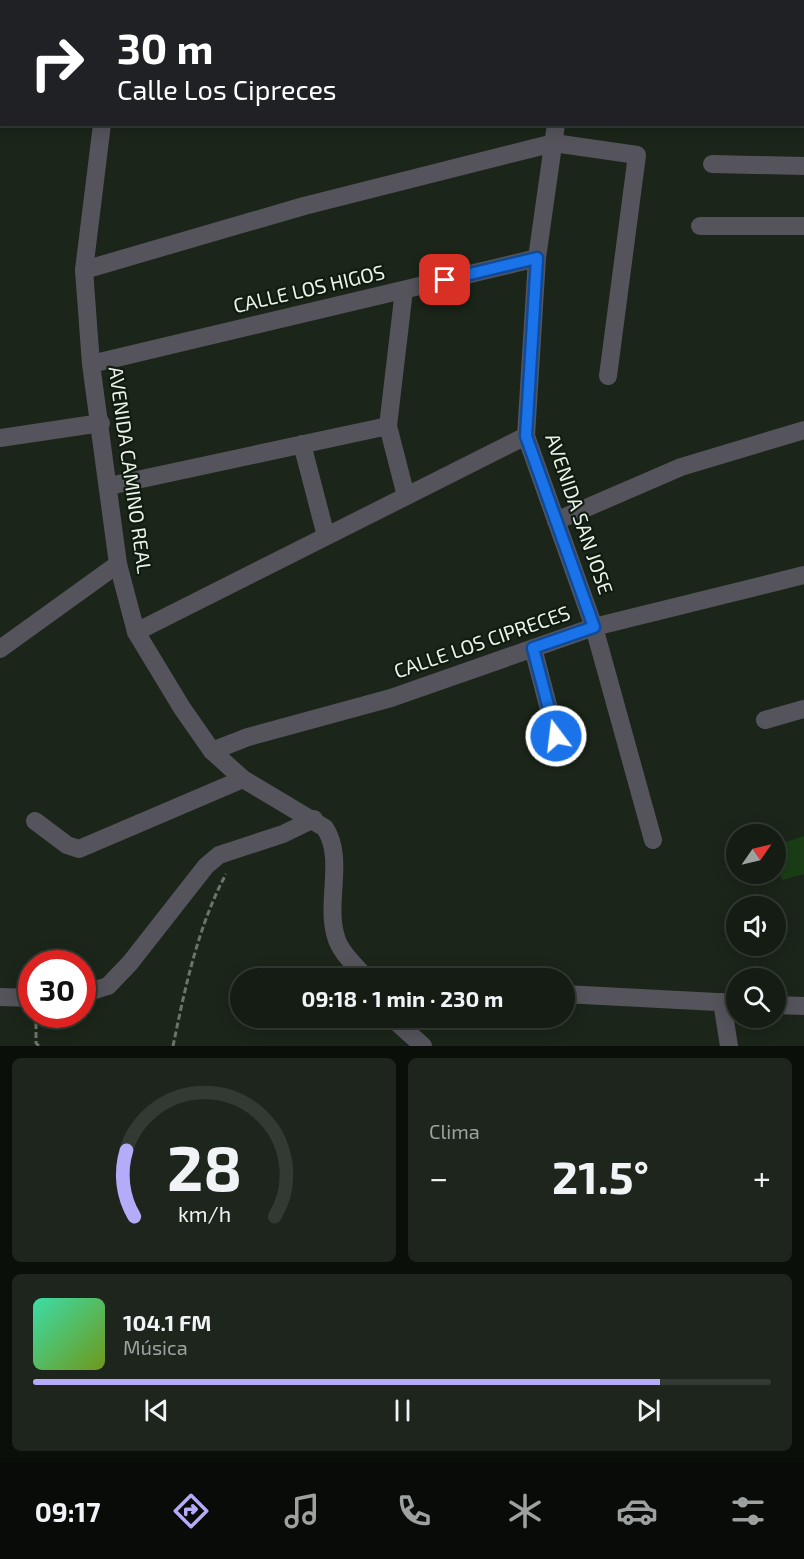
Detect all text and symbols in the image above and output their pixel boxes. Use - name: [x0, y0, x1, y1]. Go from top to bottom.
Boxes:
- text: 30 m: [117, 22, 213, 72]
- icon: right: [18, 24, 96, 102]
- text: Calle Los Cipreces: [117, 73, 337, 105]
- pin: [419, 254, 470, 305]
- street label: CALLE LOS HIGOS: [231, 259, 387, 317]
- icon: arrive: [428, 263, 461, 296]
- street label: AVENIDA CAMINO REAL: [105, 365, 157, 575]
- street label: AVENIDA SAN JOSE: [541, 430, 619, 597]
- street label: CALLE LOS CIPRECES: [390, 600, 573, 682]
- position arrow: [524, 704, 588, 768]
- north arrow: [726, 824, 786, 884]
- map controls: [726, 824, 786, 1028]
- button: sound: [726, 896, 786, 956]
- speed limit sign: 30: [18, 950, 96, 1028]
- button: search: [726, 968, 786, 1028]
- text: 09:18 · 1 min · 230 m: [302, 985, 503, 1011]
- text: Clima: [429, 1119, 480, 1143]
- text: 28: [166, 1129, 242, 1204]
- text: 21.5°: [552, 1149, 649, 1203]
- text: −: [429, 1157, 448, 1197]
- text: +: [753, 1157, 771, 1197]
- text: km/h: [177, 1201, 231, 1226]
- text: 104.1 FM: [123, 1309, 211, 1335]
- text: Música: [123, 1335, 188, 1359]
- icon: previous: [140, 1394, 173, 1427]
- icon: pause: [386, 1394, 419, 1427]
- icon: next: [632, 1394, 665, 1427]
- icon: directions: [170, 1490, 212, 1532]
- icon: music: [281, 1490, 323, 1532]
- icon: phone: [393, 1490, 435, 1532]
- icon: climate: [504, 1490, 546, 1532]
- icon: car: [616, 1490, 658, 1532]
- icon: filters: [727, 1490, 769, 1532]
- text: 09:17: [35, 1495, 101, 1527]

